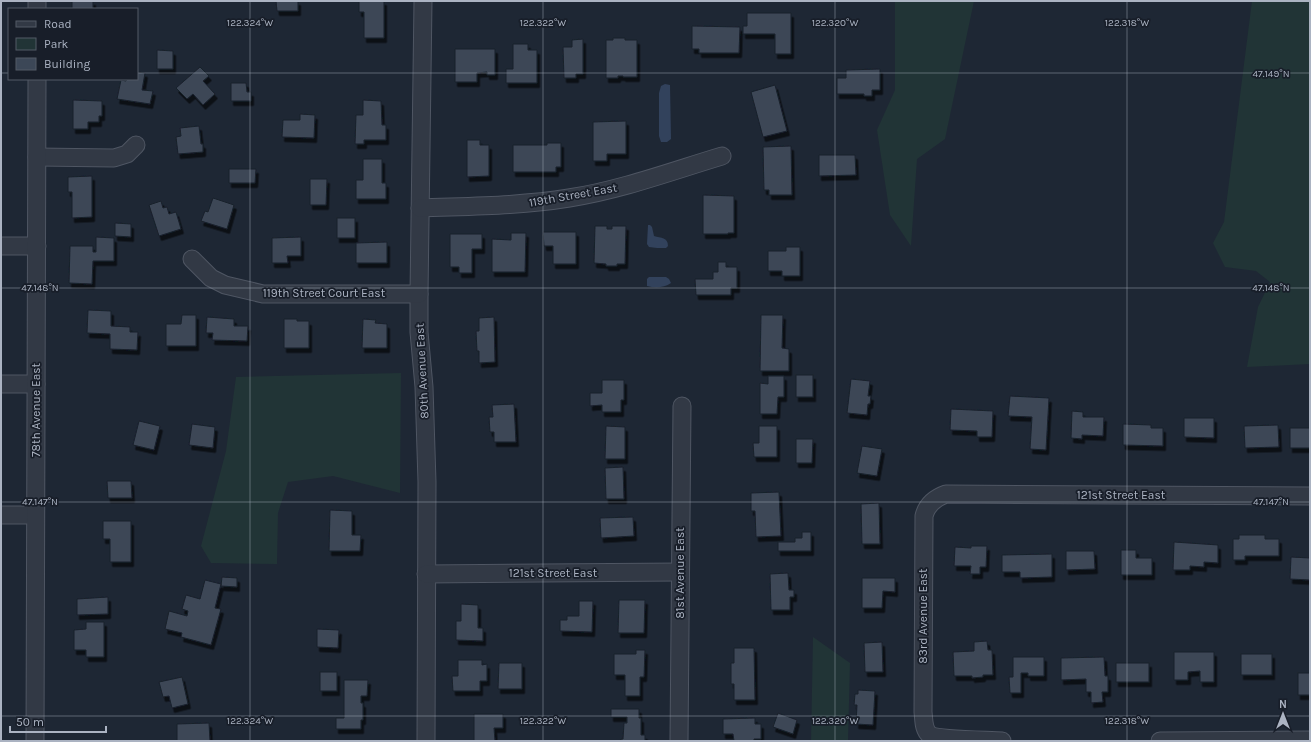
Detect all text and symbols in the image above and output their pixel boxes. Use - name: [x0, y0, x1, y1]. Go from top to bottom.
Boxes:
- legend: [8, 8, 138, 80]
- text: Road: [44, 17, 72, 31]
- text: 122.324°W: [227, 17, 273, 29]
- text: 122.322°W: [520, 17, 566, 29]
- text: 122.320°W: [812, 17, 858, 29]
- text: 122.318°W: [1105, 17, 1149, 29]
- text: Park: [44, 37, 69, 51]
- text: Building: [44, 57, 91, 71]
- text: 47.149°N: [1252, 68, 1290, 80]
- street label: 119th Street East: [528, 180, 619, 210]
- text: 47.148°N: [21, 282, 59, 294]
- text: 47.148°N: [1252, 282, 1290, 294]
- street label: 119th Street Court East: [263, 286, 386, 300]
- street label: 80th Avenue East: [412, 322, 431, 419]
- street label: 78th Avenue East: [29, 362, 43, 457]
- street label: 121st Street East: [1077, 488, 1166, 502]
- text: 47.147°N: [22, 496, 58, 508]
- text: 47.147°N: [1253, 496, 1289, 508]
- street label: 81st Avenue East: [673, 527, 687, 619]
- street label: 121st Street East: [509, 566, 598, 580]
- street label: 83rd Avenue East: [916, 568, 930, 664]
- north arrow: [1263, 694, 1303, 734]
- text: N: [1279, 698, 1287, 711]
- scale bar: [10, 708, 106, 734]
- text: 50 m: [16, 715, 44, 729]
- text: 122.324°W: [227, 715, 273, 727]
- text: 122.322°W: [520, 715, 566, 727]
- text: 122.320°W: [812, 715, 858, 727]
- text: 122.318°W: [1105, 715, 1149, 727]

